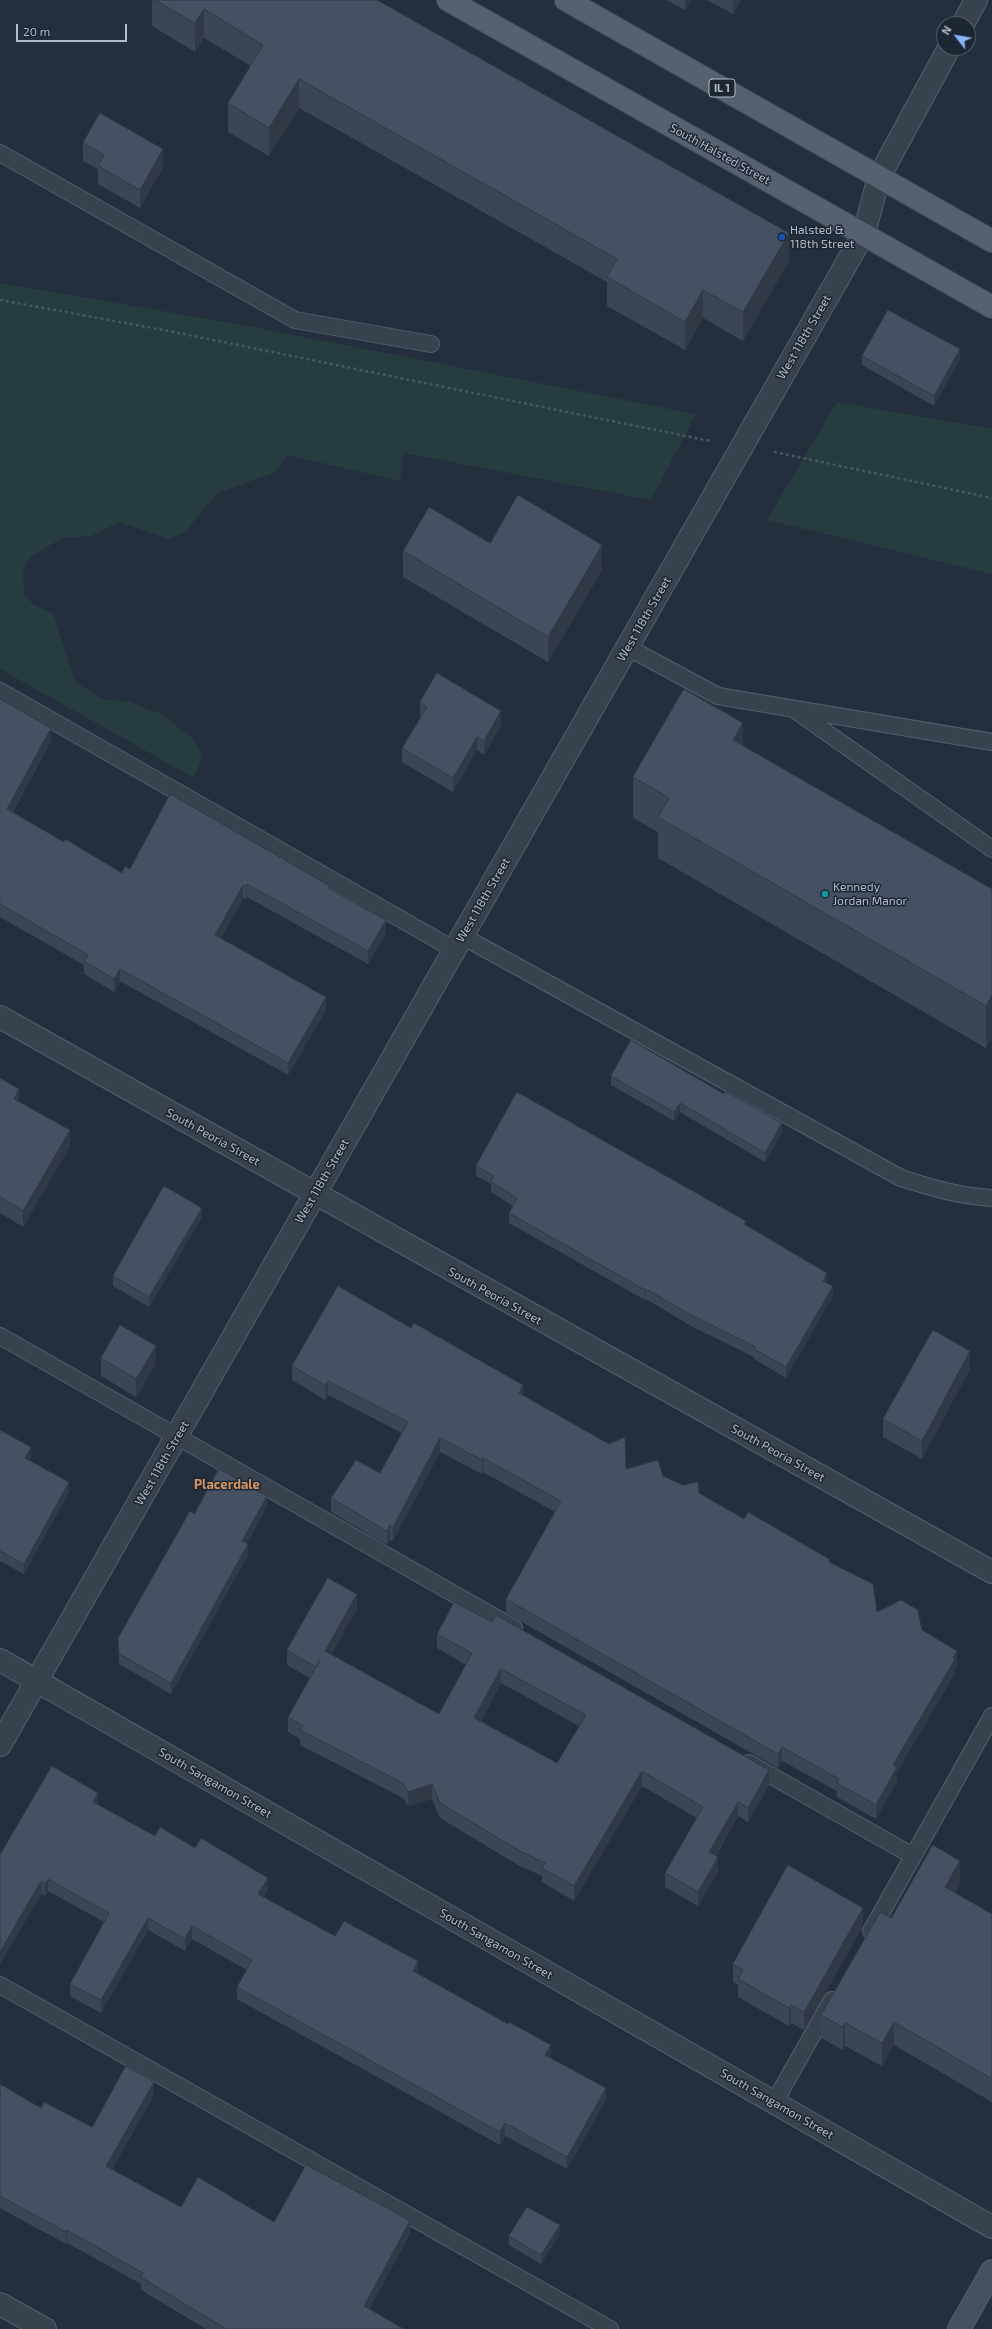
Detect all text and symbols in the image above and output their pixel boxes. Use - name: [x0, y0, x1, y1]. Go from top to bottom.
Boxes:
- scale bar: [18, 16, 129, 42]
- north arrow: [936, 16, 976, 56]
- text: N: [939, 23, 954, 37]
- text: 20 m: [23, 24, 50, 38]
- road number: IL 1: [709, 79, 735, 97]
- street label: South Halsted Street: [667, 120, 773, 188]
- place label: Halsted & 118th Street: [790, 223, 854, 251]
- marker: Halsted & 118th Street: [777, 232, 787, 242]
- street label: West 118th Street: [774, 292, 834, 382]
- street label: West 118th Street: [614, 574, 674, 664]
- street label: West 118th Street: [453, 855, 513, 945]
- place label: Kennedy Jordan Manor: [833, 880, 907, 908]
- marker: Kennedy Jordan Manor: [820, 889, 830, 899]
- street label: South Peoria Street: [163, 1105, 263, 1169]
- street label: West 118th Street: [292, 1136, 352, 1226]
- street label: South Peoria Street: [445, 1264, 545, 1328]
- street label: West 118th Street: [132, 1418, 192, 1508]
- street label: South Peoria Street: [728, 1421, 828, 1485]
- district label: Placerdale: [194, 1477, 260, 1493]
- street label: South Sangamon Street: [156, 1745, 274, 1821]
- street label: South Sangamon Street: [437, 1906, 555, 1982]
- street label: South Sangamon Street: [718, 2066, 836, 2142]

